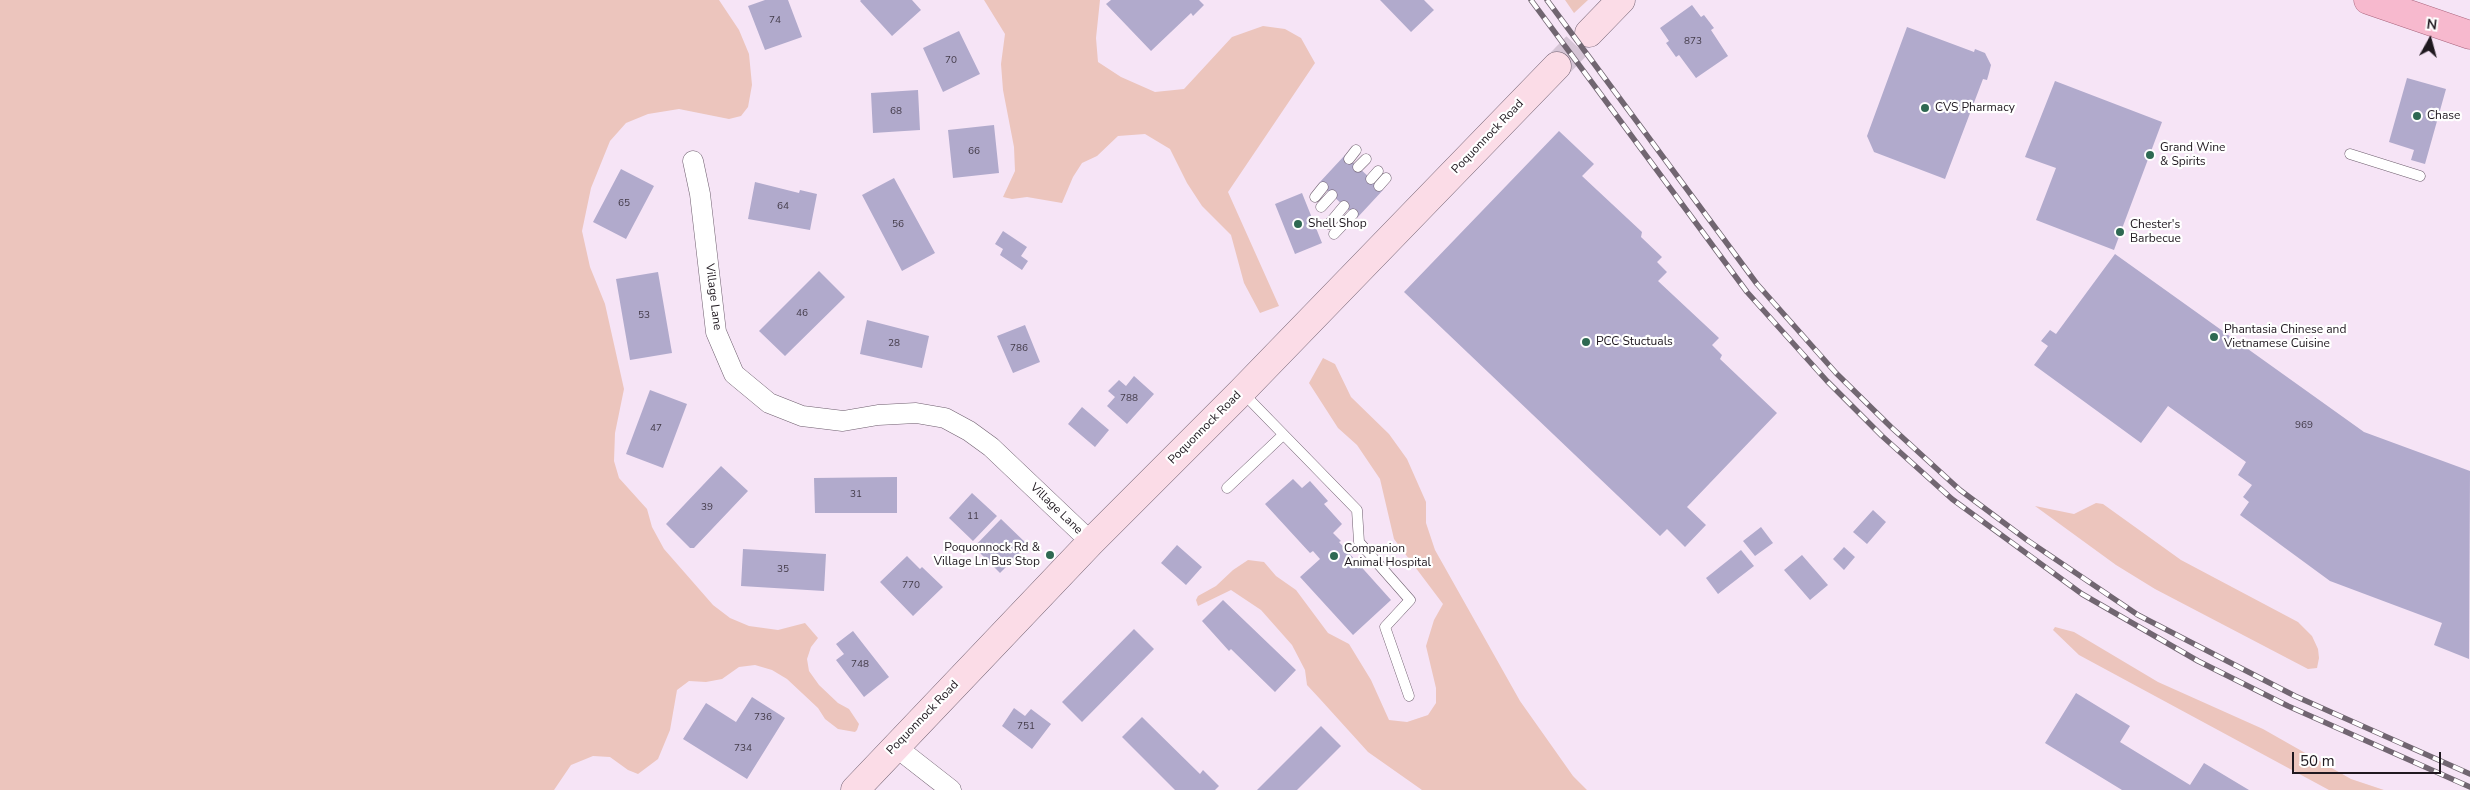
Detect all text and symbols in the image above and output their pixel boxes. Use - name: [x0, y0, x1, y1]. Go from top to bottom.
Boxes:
- house number: 74: [769, 15, 781, 27]
- north arrow: [2405, 15, 2455, 65]
- text: N: [2426, 15, 2438, 35]
- house number: 873: [1684, 36, 1702, 48]
- house number: 70: [945, 55, 957, 67]
- street label: Poquonnock Road: [1449, 97, 1527, 177]
- place label: CVS Pharmacy: [1935, 101, 2015, 115]
- marker: CVS Pharmacy: [1919, 102, 1931, 114]
- house number: 68: [890, 106, 902, 118]
- place label: Chase: [2427, 109, 2460, 123]
- marker: Chase: [2411, 110, 2423, 122]
- place label: Grand Wine & Spirits: [2160, 141, 2225, 169]
- house number: 66: [968, 146, 980, 158]
- marker: Grand Wine & Spirits: [2144, 149, 2156, 161]
- house number: 65: [618, 198, 630, 210]
- house number: 64: [777, 201, 789, 213]
- place label: Shell Shop: [1308, 217, 1367, 231]
- marker: Shell Shop: [1292, 218, 1304, 230]
- place label: Chester's Barbecue: [2130, 218, 2181, 246]
- house number: 56: [892, 219, 904, 231]
- marker: Chester's Barbecue: [2114, 226, 2126, 238]
- street label: Village Lane: [702, 263, 724, 331]
- house number: 46: [796, 308, 808, 320]
- house number: 53: [638, 310, 650, 322]
- place label: Phantasia Chinese and Vietnamese Cuisine: [2224, 323, 2346, 351]
- marker: Phantasia Chinese and Vietnamese Cuisine: [2208, 331, 2220, 343]
- place label: PCC Stuctuals: [1596, 335, 1673, 349]
- marker: PCC Stuctuals: [1580, 336, 1592, 348]
- house number: 28: [888, 338, 900, 350]
- house number: 786: [1010, 343, 1028, 355]
- street label: Poquonnock Road: [1166, 389, 1244, 467]
- house number: 788: [1120, 393, 1138, 405]
- house number: 969: [2295, 420, 2313, 432]
- house number: 47: [650, 423, 662, 435]
- street label: Village Lane: [1027, 481, 1085, 537]
- house number: 31: [850, 489, 862, 501]
- house number: 39: [701, 502, 713, 514]
- house number: 11: [967, 511, 979, 523]
- place label: Poquonnock Rd & Village Ln Bus Stop: [934, 541, 1040, 569]
- place label: Companion Animal Hospital: [1344, 542, 1431, 570]
- marker: Poquonnock Rd & Village Ln Bus Stop: [1044, 549, 1056, 561]
- marker: Companion Animal Hospital: [1328, 550, 1340, 562]
- house number: 35: [777, 564, 789, 576]
- house number: 770: [902, 580, 920, 592]
- house number: 748: [851, 659, 869, 671]
- street label: Poquonnock Road: [884, 678, 962, 758]
- house number: 736: [754, 712, 772, 724]
- house number: 751: [1017, 721, 1035, 733]
- scale bar: [2295, 742, 2444, 774]
- house number: 734: [734, 743, 752, 755]
- text: 50 m: [2300, 751, 2335, 771]

